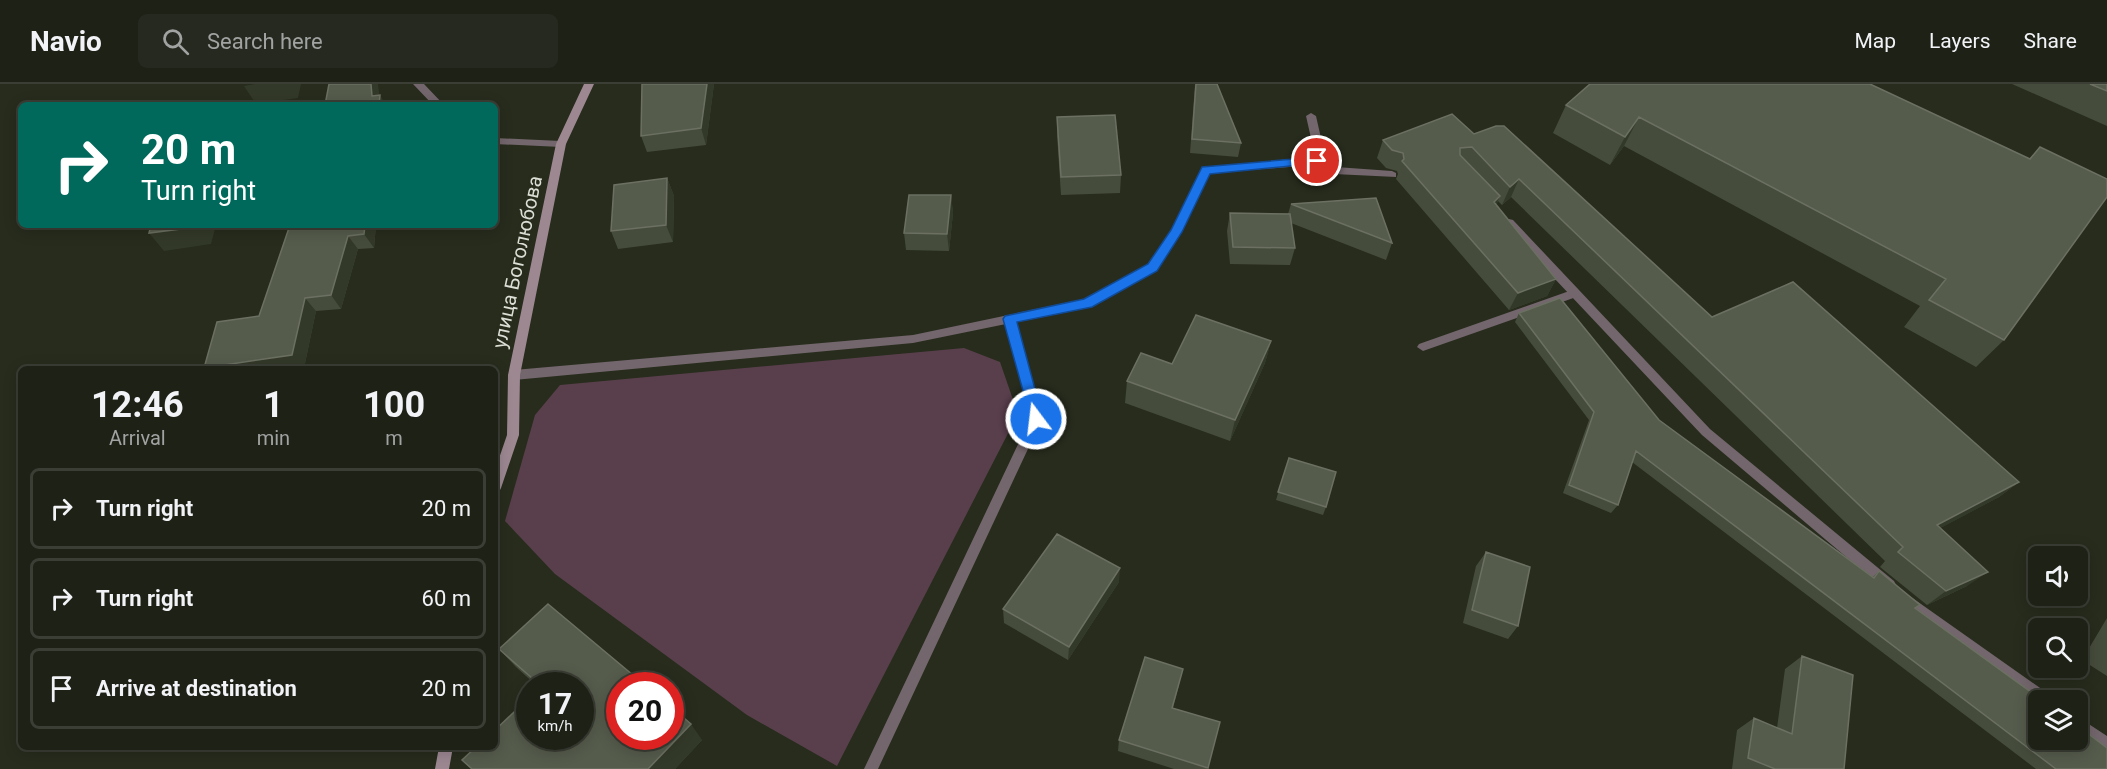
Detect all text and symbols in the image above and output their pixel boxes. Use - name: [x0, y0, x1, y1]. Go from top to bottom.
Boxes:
- search box: [138, 14, 558, 68]
- text: Navio: [30, 25, 102, 58]
- icon: search: [159, 25, 192, 58]
- text: Search here: [207, 29, 323, 54]
- text: Map: [1854, 29, 1896, 53]
- text: Layers: [1929, 29, 1990, 53]
- text: Share: [2023, 29, 2077, 53]
- text: 20 m: [141, 125, 236, 174]
- icon: right: [42, 126, 120, 204]
- pin: [1291, 135, 1342, 186]
- icon: arrive: [1300, 144, 1333, 177]
- street label: улица Боголюбова: [487, 173, 547, 351]
- text: Turn right: [141, 175, 256, 207]
- text: 12:46: [91, 384, 184, 426]
- text: 1: [263, 384, 284, 426]
- text: 100: [363, 384, 425, 426]
- position arrow: [1004, 387, 1068, 451]
- text: Arrival: [109, 426, 166, 450]
- text: min: [257, 426, 290, 450]
- text: m: [385, 426, 403, 450]
- icon: right: [45, 492, 78, 525]
- text: Turn right: [96, 496, 193, 521]
- text: 20 m: [422, 496, 471, 521]
- map controls: [2028, 546, 2088, 750]
- button: sound: [2028, 546, 2088, 606]
- icon: right: [45, 582, 78, 615]
- text: Turn right: [96, 586, 193, 611]
- text: 60 m: [422, 586, 471, 611]
- button: search: [2028, 618, 2088, 678]
- icon: arrive: [45, 672, 78, 705]
- speed limit sign: 20: [606, 672, 684, 750]
- text: Arrive at destination: [96, 676, 297, 701]
- text: 20 m: [422, 676, 471, 701]
- text: 17: [538, 686, 572, 721]
- button: layers: [2028, 690, 2088, 750]
- text: km/h: [537, 717, 573, 735]

